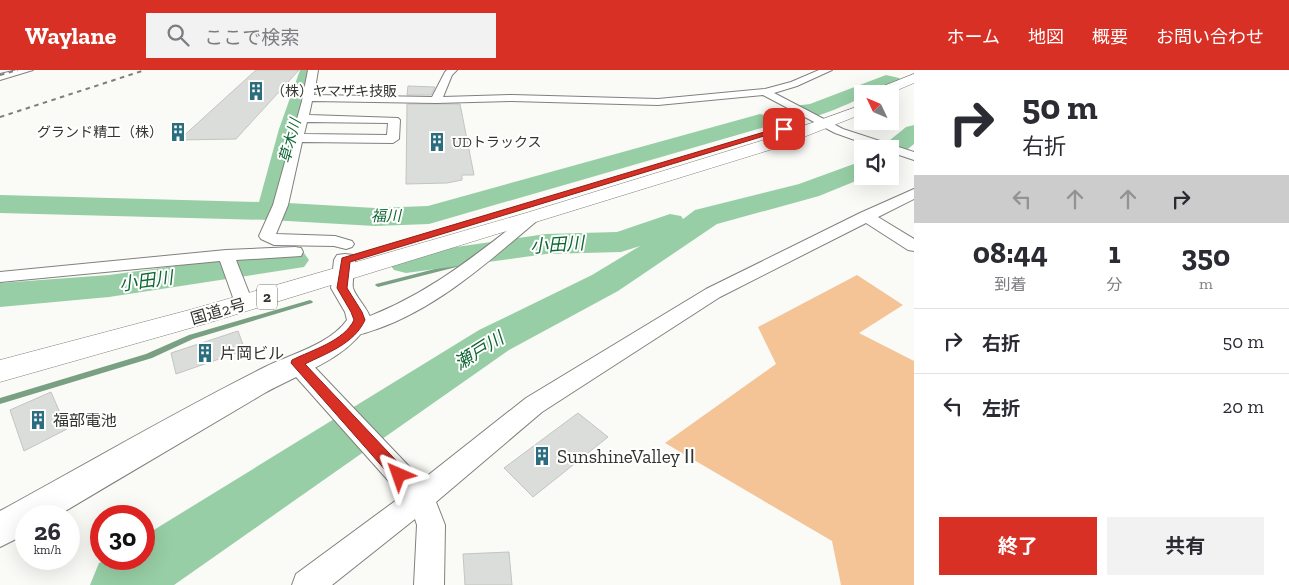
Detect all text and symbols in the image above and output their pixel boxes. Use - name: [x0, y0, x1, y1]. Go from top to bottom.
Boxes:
- search box: [146, 13, 496, 58]
- text: Waylane: [25, 21, 116, 50]
- icon: search: [164, 21, 192, 49]
- text: ここで検索: [204, 26, 299, 49]
- text: ホーム: [947, 26, 1000, 48]
- text: 地図: [1028, 26, 1064, 48]
- text: 概要: [1092, 26, 1128, 48]
- text: お問い合わせ: [1156, 26, 1264, 48]
- building icon: （株）ヤマザキ技販: [245, 80, 267, 102]
- place label: （株）ヤマザキ技販: [271, 83, 397, 100]
- north arrow: [854, 85, 899, 130]
- map controls: [854, 85, 899, 185]
- text: 50 m: [1022, 86, 1098, 128]
- icon: right: [939, 90, 1004, 155]
- pin: [763, 108, 805, 150]
- water label: 草木川: [275, 115, 305, 165]
- icon: arrive: [770, 115, 798, 143]
- building icon: グランド精工（株）: [167, 121, 189, 143]
- place label: グランド精工（株）: [37, 124, 163, 141]
- building icon: UDトラックス: [426, 131, 448, 153]
- text: 右折: [1022, 133, 1066, 160]
- place label: UDトラックス: [452, 134, 542, 151]
- button: sound: [854, 140, 899, 185]
- icon: left: [1008, 185, 1036, 213]
- icon: ahead: [1061, 185, 1089, 213]
- icon: ahead: [1114, 185, 1142, 213]
- icon: right: [1167, 185, 1195, 213]
- water label: 福川: [371, 207, 403, 225]
- water label: 小田川: [529, 232, 587, 258]
- text: 08:44: [973, 235, 1048, 271]
- text: 1: [1109, 235, 1121, 271]
- text: 350: [1181, 238, 1230, 274]
- water label: 小田川: [118, 266, 176, 296]
- text: m: [1199, 274, 1213, 293]
- text: 到着: [994, 275, 1026, 294]
- text: 分: [1107, 275, 1123, 294]
- road number: 2: [257, 284, 277, 310]
- street label: 国道2号: [188, 295, 248, 328]
- water label: 瀬戸川: [450, 326, 509, 375]
- icon: right: [939, 327, 967, 355]
- text: 50 m: [1223, 330, 1264, 353]
- text: 右折: [982, 332, 1020, 355]
- building icon: 片岡ビル: [194, 342, 216, 364]
- place label: 片岡ビル: [220, 344, 284, 363]
- icon: left: [939, 392, 967, 420]
- text: 20 m: [1223, 395, 1264, 418]
- text: 左折: [982, 397, 1020, 420]
- building icon: 福部電池: [27, 409, 49, 431]
- place label: 福部電池: [53, 411, 117, 430]
- building icon: SunshineValleyⅡ: [531, 445, 553, 467]
- place label: SunshineValleyⅡ: [557, 445, 699, 468]
- position arrow: [372, 448, 424, 500]
- speed limit sign: 30: [90, 505, 155, 570]
- text: 26: [34, 516, 61, 546]
- button: 終了: [939, 517, 1097, 575]
- button: 共有: [1107, 517, 1264, 575]
- text: km/h: [34, 543, 61, 557]

